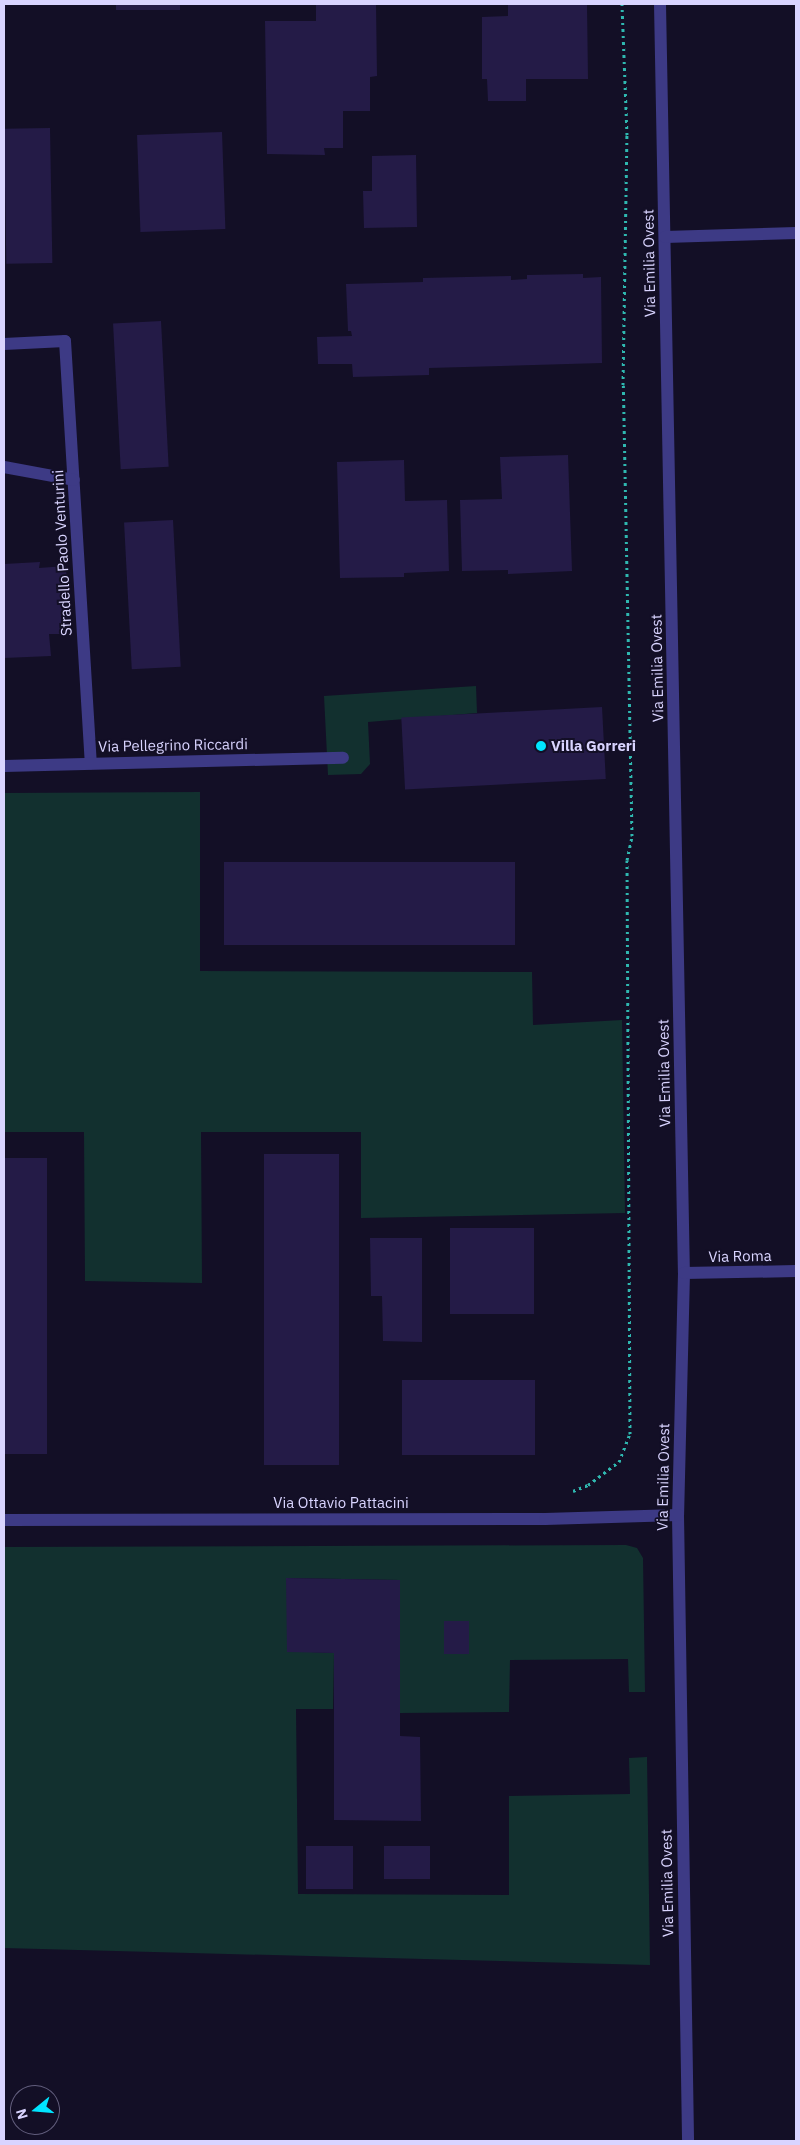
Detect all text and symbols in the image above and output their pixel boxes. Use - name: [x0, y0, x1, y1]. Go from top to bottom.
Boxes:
- street label: Via Emilia Ovest: [639, 209, 659, 317]
- street label: Stradello Paolo Venturini: [49, 469, 75, 637]
- street label: Via Emilia Ovest: [647, 614, 667, 722]
- street label: Via Pellegrino Riccardi: [98, 735, 248, 755]
- place label: Villa Gorreri: [551, 737, 636, 755]
- marker: Villa Gorreri: [535, 740, 547, 752]
- street label: Via Emilia Ovest: [654, 1019, 674, 1127]
- street label: Via Roma: [708, 1246, 772, 1266]
- street label: Via Emilia Ovest: [653, 1423, 673, 1531]
- street label: Via Ottavio Pattacini: [273, 1494, 409, 1512]
- street label: Via Emilia Ovest: [657, 1829, 677, 1937]
- north arrow: [10, 2085, 60, 2135]
- text: N: [12, 2107, 32, 2122]

